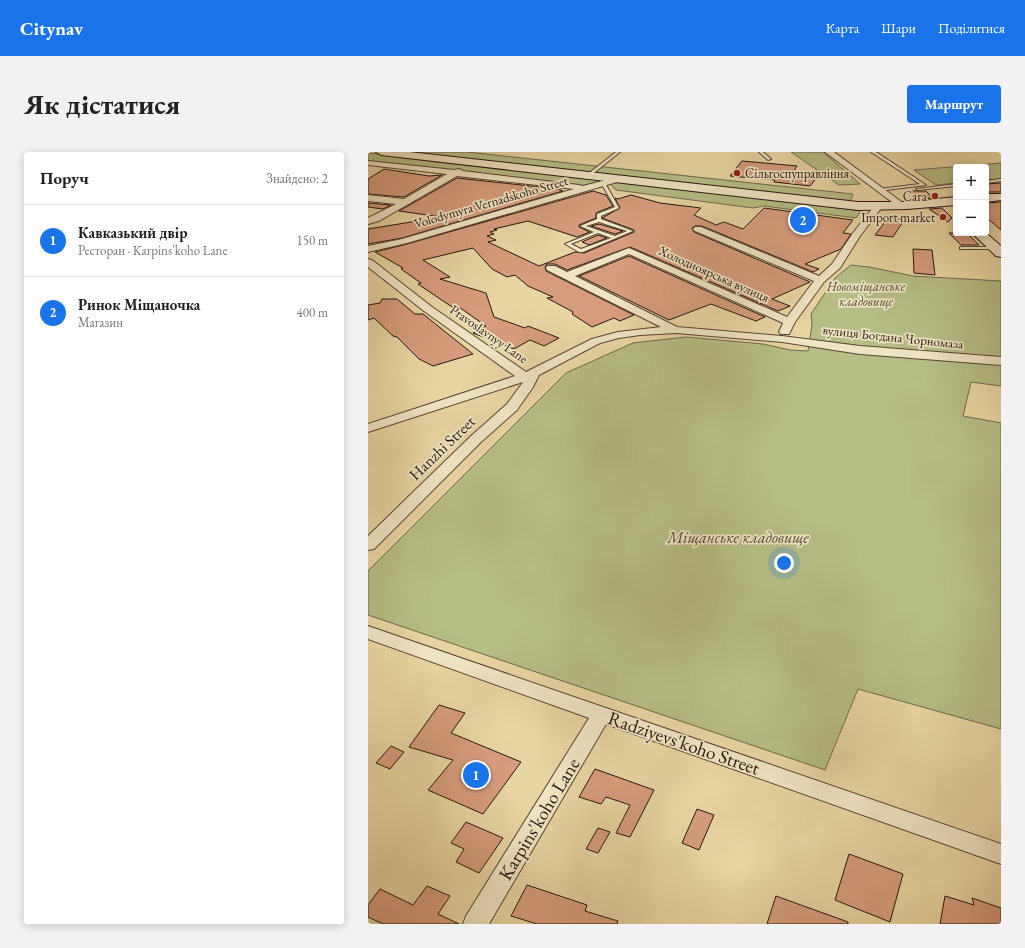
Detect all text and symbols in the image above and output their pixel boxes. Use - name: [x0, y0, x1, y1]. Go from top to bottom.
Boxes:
- text: Citynav: [20, 16, 83, 41]
- text: Карта: [826, 19, 859, 37]
- text: Шари: [881, 19, 916, 37]
- text: Поділитися: [938, 19, 1005, 37]
- button: Маршрут: [907, 85, 1001, 123]
- text: Як дістатися: [24, 86, 180, 122]
- map controls: [953, 164, 989, 236]
- button: +: [953, 164, 989, 200]
- place label: Сільгоспуправління: [745, 165, 850, 182]
- text: Поруч: [40, 167, 89, 189]
- marker: Сільгоспуправління: [732, 168, 742, 178]
- text: Знайдено: 2: [266, 170, 328, 187]
- street label: Volodymyra Vernadskoho Street: [412, 172, 570, 232]
- place label: Сага: [903, 188, 928, 205]
- marker: Сага: [930, 191, 940, 201]
- button: −: [953, 200, 989, 236]
- pin: 2: [790, 205, 816, 235]
- place label: Import market: [861, 209, 935, 226]
- marker: Import market: [938, 212, 948, 222]
- text: Кавказький двір: [78, 223, 187, 242]
- text: 1: [50, 232, 56, 249]
- text: 150 m: [297, 232, 328, 249]
- text: Ресторан · Karpinsʹkoho Lane: [78, 242, 228, 259]
- street label: Холодноярська вулиця: [655, 242, 772, 306]
- park label: Новоміщанське кладовище: [826, 278, 906, 310]
- text: Ринок Міщаночка: [78, 295, 200, 314]
- street label: Pravoslavnyy Lane: [447, 301, 531, 367]
- text: 2: [50, 304, 56, 321]
- text: 400 m: [297, 304, 328, 321]
- text: Магазин: [78, 314, 123, 331]
- street label: вулиця Богдана Чорномаза: [822, 321, 965, 353]
- street label: Hanzhi Street: [404, 411, 480, 485]
- park label: Міщанське кладовище: [666, 527, 809, 548]
- your location: [774, 553, 794, 573]
- street label: Radziyevsʹkoho Street: [605, 705, 763, 781]
- street label: Karpinsʹkoho Lane: [493, 753, 585, 885]
- pin: 1: [463, 760, 489, 790]

